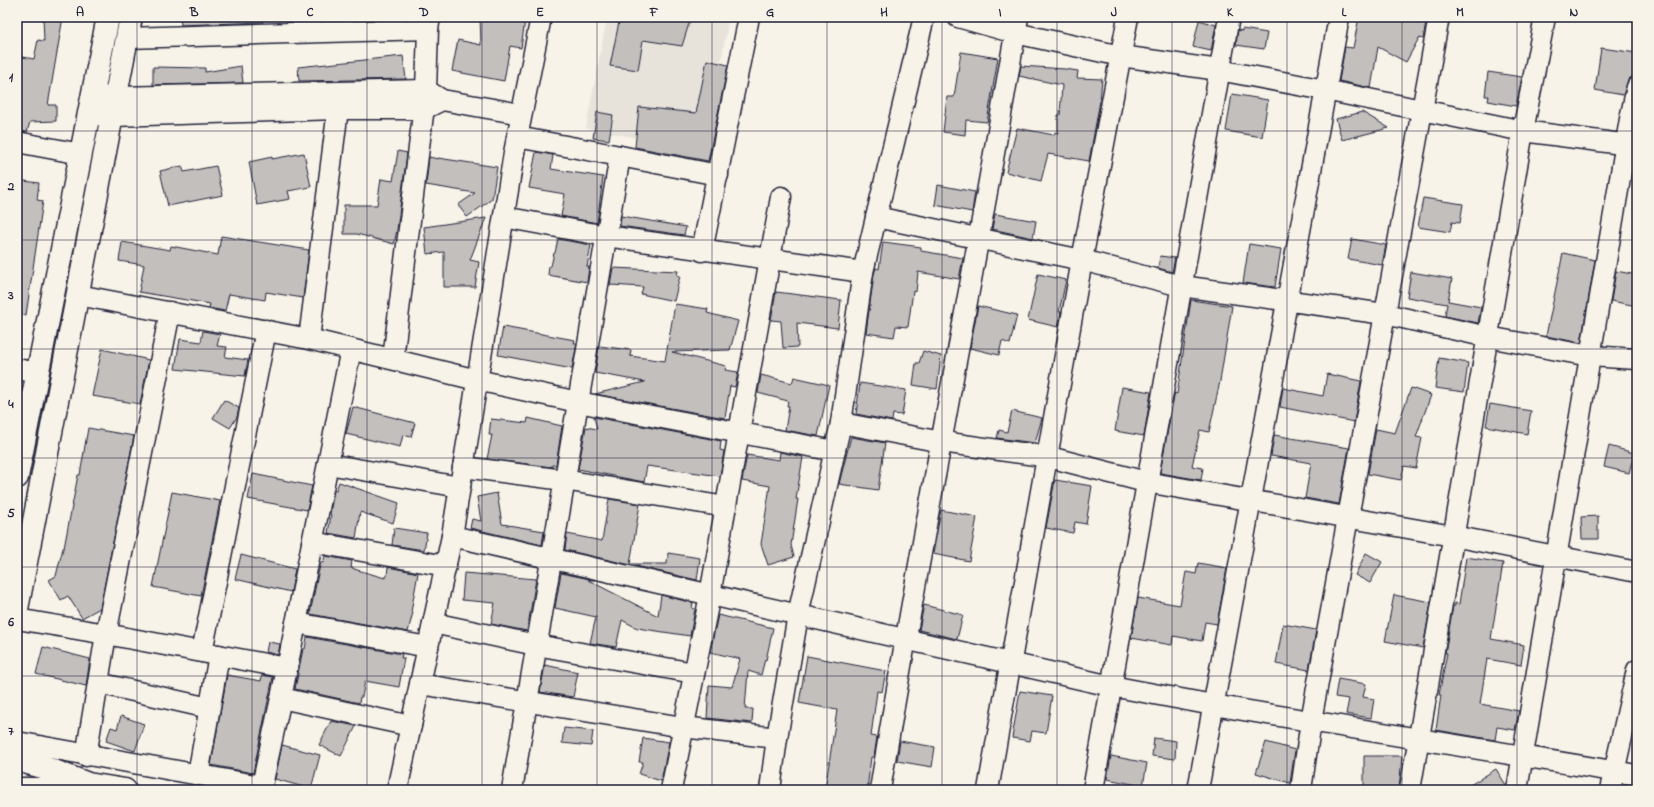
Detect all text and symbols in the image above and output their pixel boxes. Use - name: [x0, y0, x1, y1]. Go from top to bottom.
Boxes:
- text: A: [76, 3, 84, 22]
- text: B: [189, 3, 199, 22]
- text: C: [306, 3, 314, 22]
- text: D: [418, 3, 429, 22]
- text: E: [536, 3, 544, 22]
- text: F: [649, 3, 659, 22]
- text: G: [766, 3, 774, 22]
- text: H: [880, 3, 888, 22]
- text: I: [998, 3, 1002, 22]
- text: J: [1111, 3, 1117, 22]
- text: K: [1227, 3, 1234, 22]
- text: L: [1342, 3, 1348, 22]
- text: M: [1456, 3, 1464, 22]
- text: N: [1570, 3, 1579, 22]
- text: 1: [9, 68, 14, 87]
- text: 2: [7, 177, 15, 196]
- text: 3: [7, 286, 14, 305]
- text: 4: [7, 395, 14, 414]
- text: 5: [7, 504, 15, 523]
- text: 6: [7, 613, 14, 632]
- text: 7: [8, 722, 14, 741]

